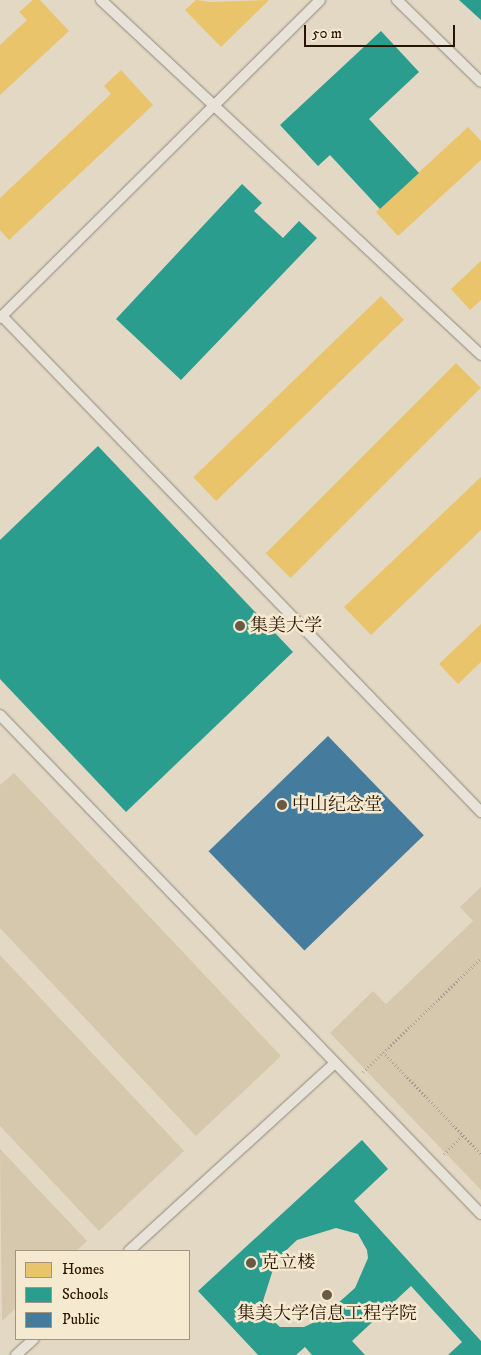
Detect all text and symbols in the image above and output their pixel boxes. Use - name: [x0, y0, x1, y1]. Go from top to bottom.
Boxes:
- scale bar: [306, 15, 457, 47]
- text: 50 m: [312, 24, 342, 43]
- place label: 集美大学: [250, 615, 322, 637]
- marker: 集美大学: [234, 620, 246, 632]
- place label: 中山纪念堂: [292, 794, 382, 816]
- marker: 中山纪念堂: [276, 799, 288, 811]
- legend: [15, 1250, 190, 1340]
- place label: 克立楼: [261, 1252, 315, 1274]
- marker: 克立楼: [245, 1257, 257, 1269]
- text: Homes: [62, 1260, 104, 1279]
- text: Schools: [62, 1285, 108, 1304]
- marker: 集美大学信息工程学院: [321, 1289, 333, 1301]
- place label: 集美大学信息工程学院: [237, 1303, 417, 1325]
- text: Public: [62, 1310, 100, 1329]

